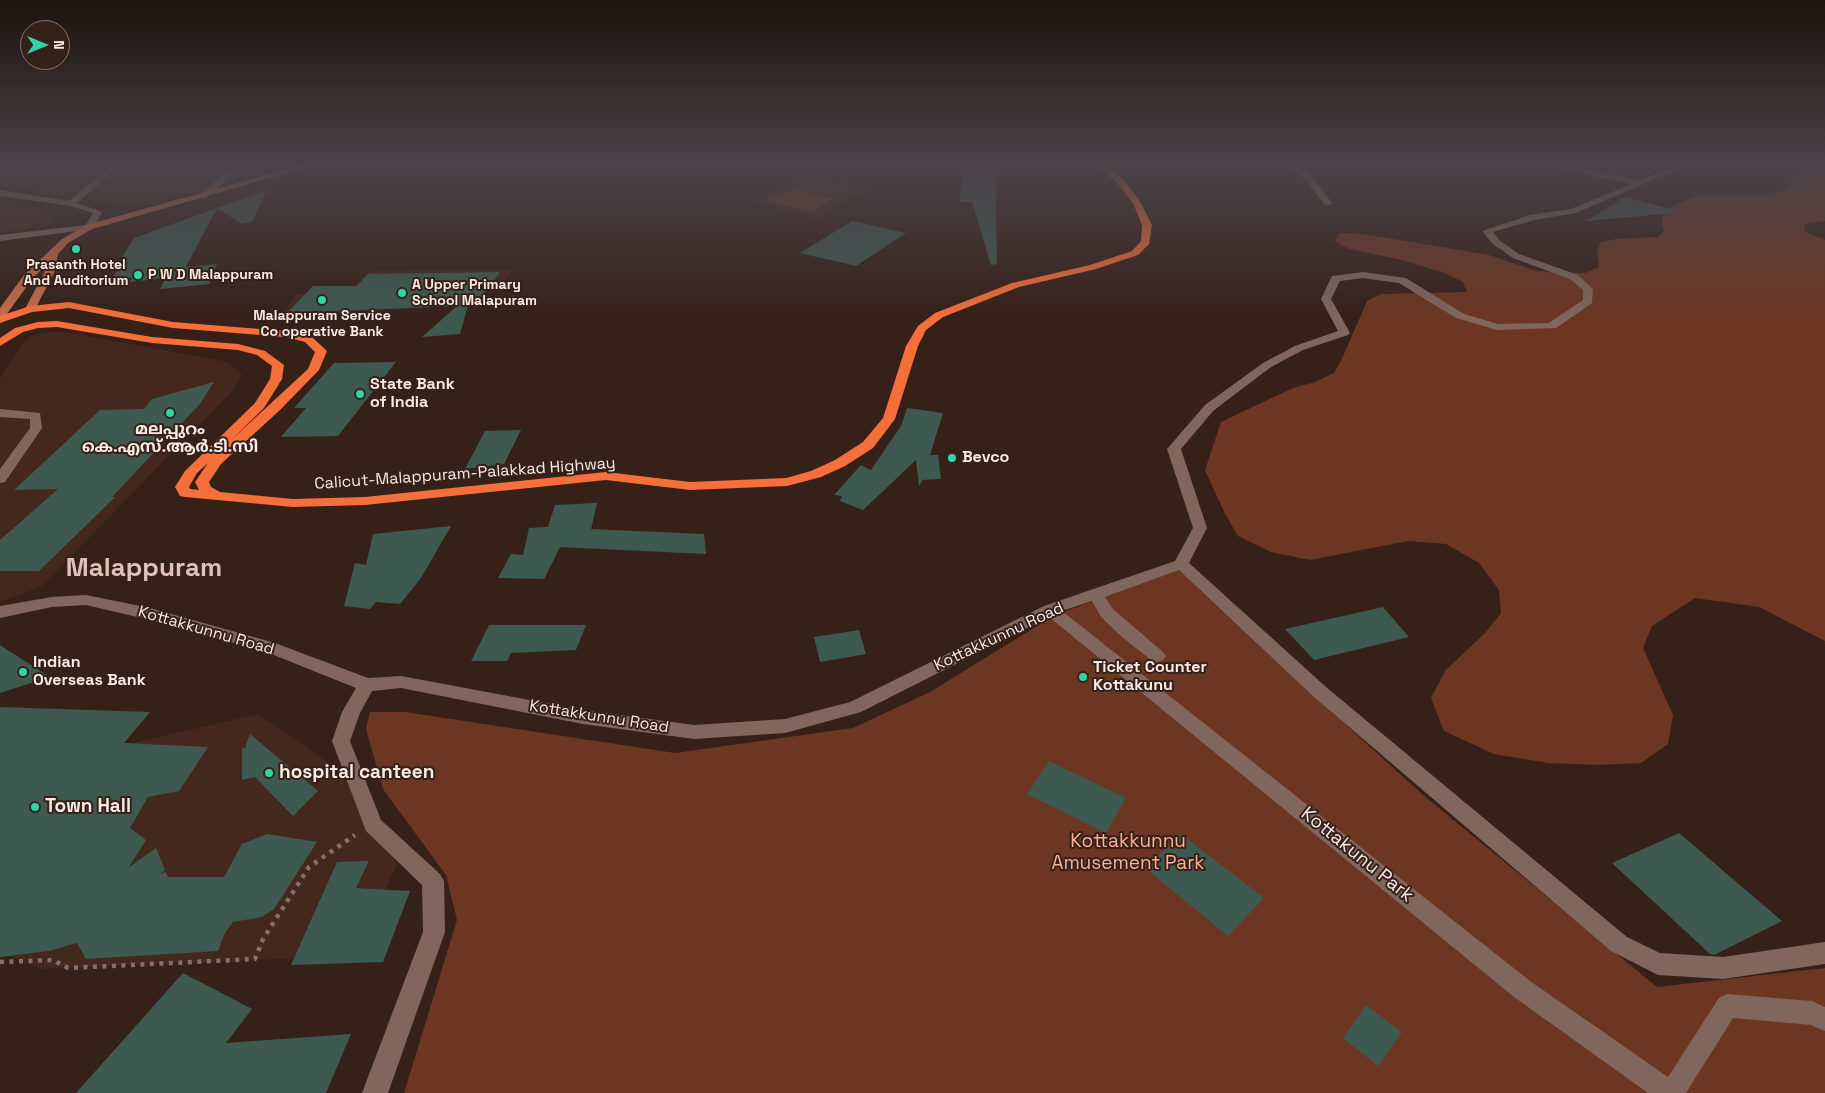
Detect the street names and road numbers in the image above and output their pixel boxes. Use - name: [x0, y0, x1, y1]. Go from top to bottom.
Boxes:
- street label: Calicut-Malappuram-Palakkad Highway: [314, 454, 616, 494]
- street label: Kottakkunnu Road: [931, 599, 1067, 675]
- street label: Kottakkunnu Road: [136, 602, 276, 660]
- street label: Kottakkunnu Road: [528, 697, 670, 737]
- street label: Kottakunu Park: [1296, 803, 1418, 907]

